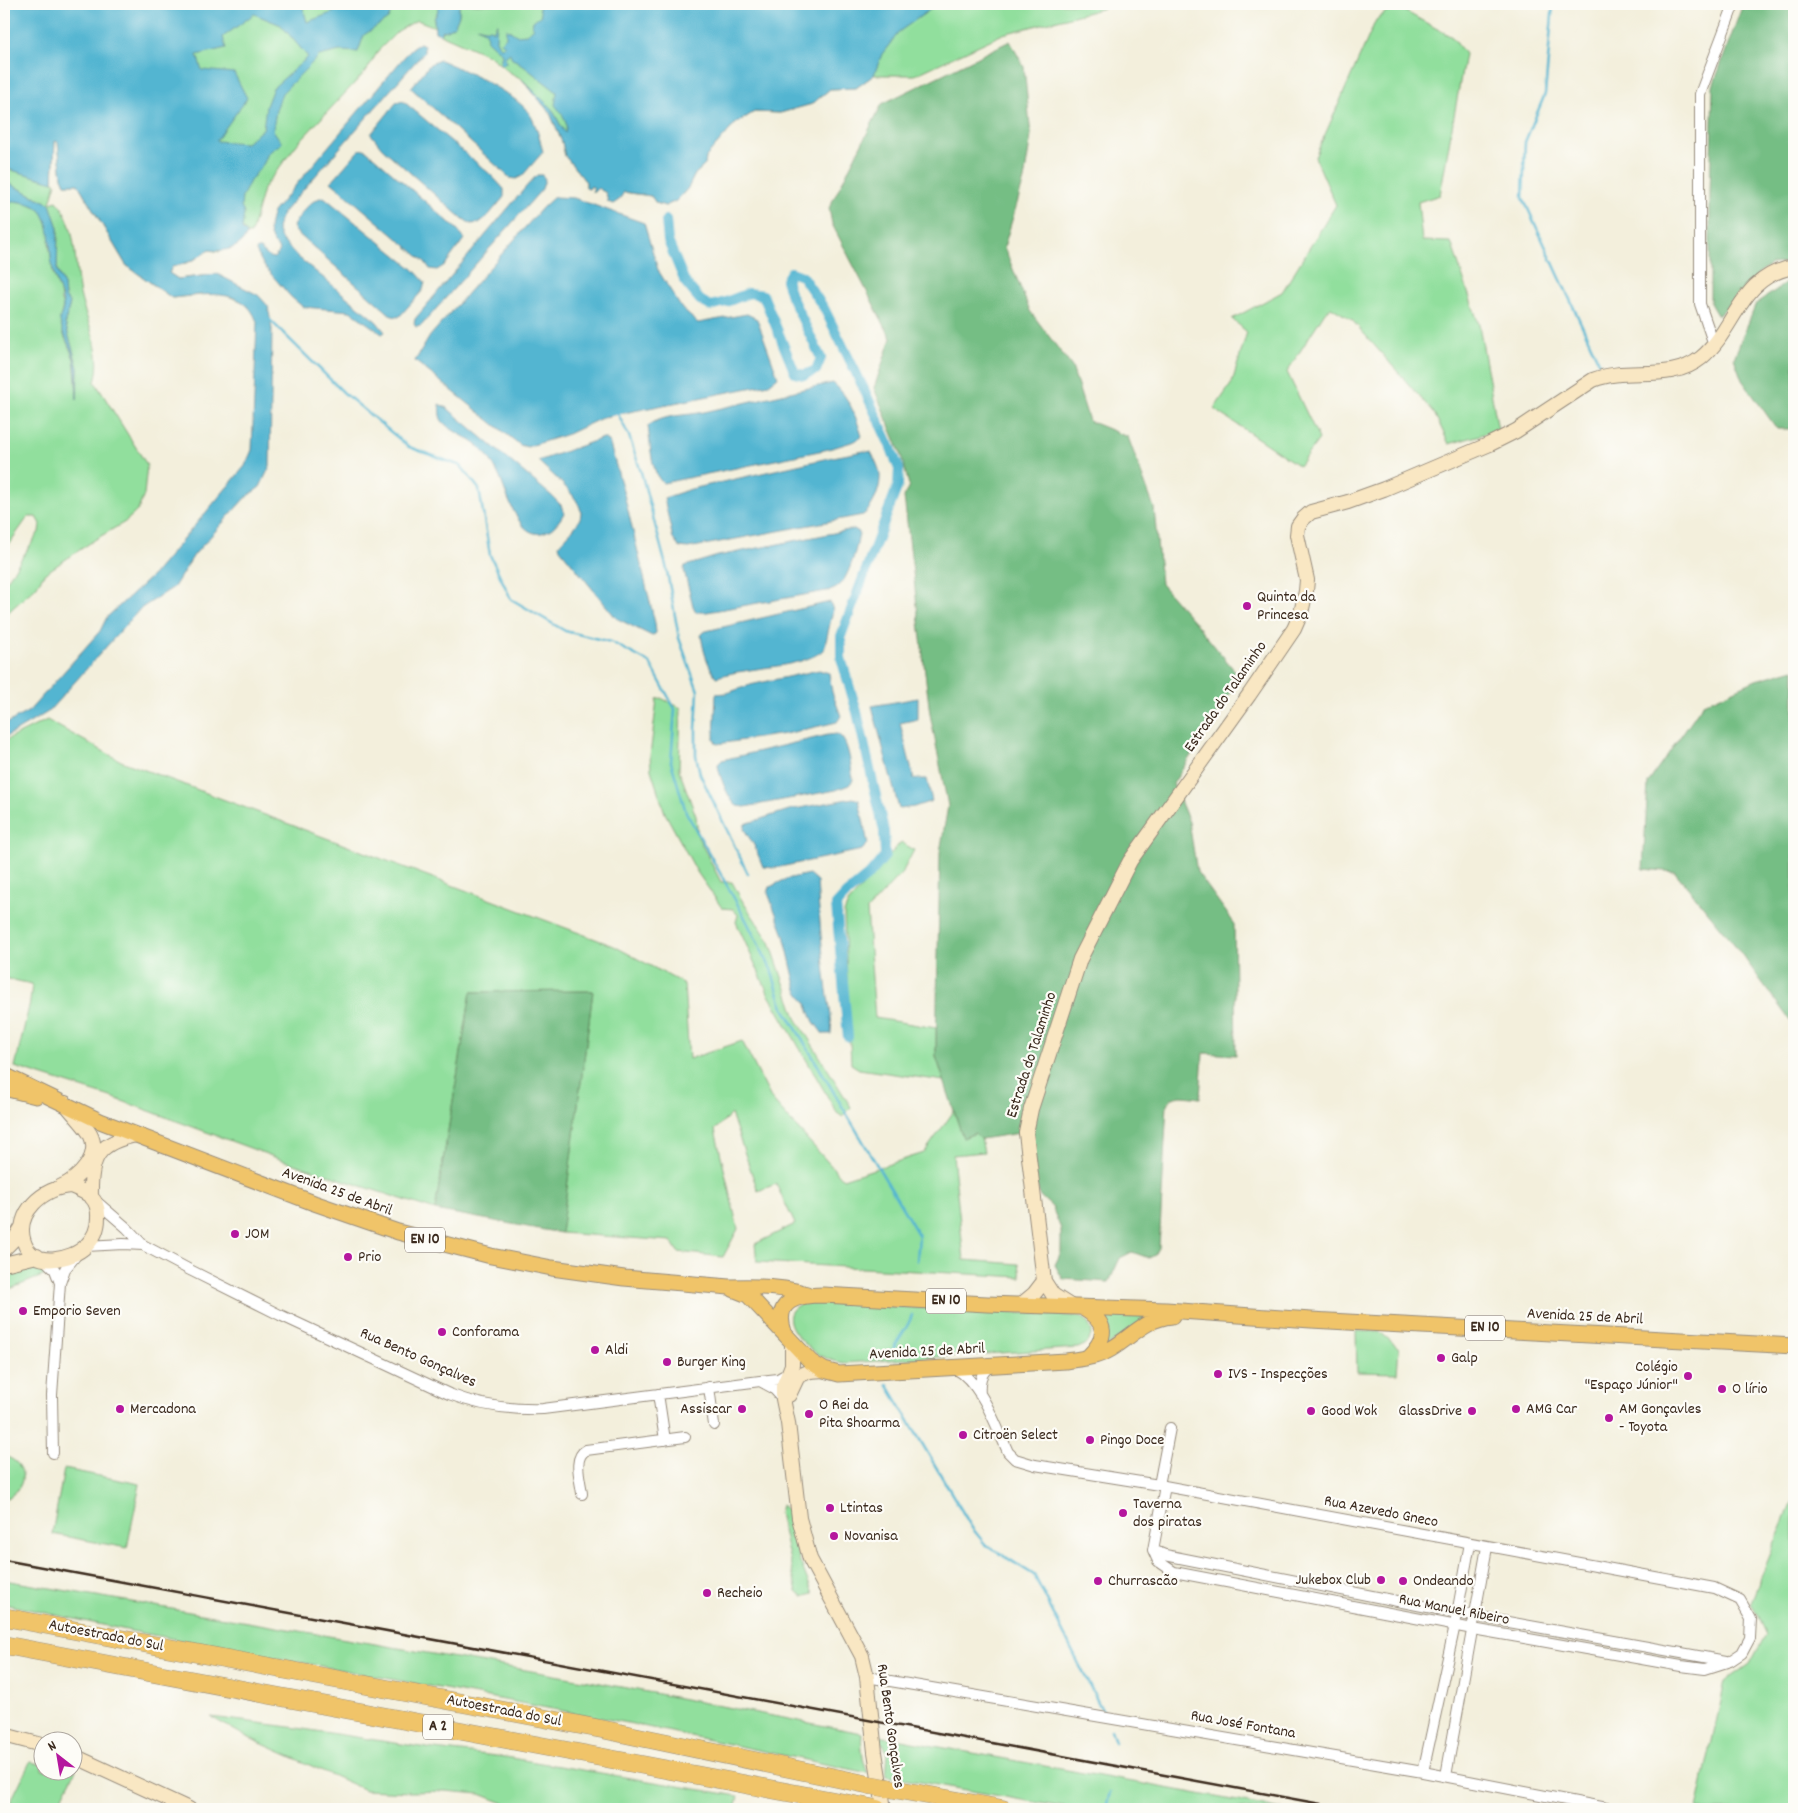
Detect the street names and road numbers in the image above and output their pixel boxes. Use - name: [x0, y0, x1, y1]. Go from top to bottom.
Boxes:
- street label: Estrada do Talaminho: [1179, 637, 1273, 757]
- street label: Estrada do Talaminho: [1001, 989, 1063, 1121]
- street label: Avenida 25 de Abril: [279, 1161, 396, 1223]
- road number: EN 10: [405, 1228, 445, 1252]
- road number: EN 10: [926, 1288, 966, 1314]
- street label: Avenida 25 de Abril: [1526, 1302, 1644, 1332]
- road number: EN 10: [1465, 1316, 1505, 1340]
- street label: Rua Bento Gonçalves: [356, 1322, 480, 1394]
- street label: Avenida 25 de Abril: [868, 1337, 986, 1367]
- street label: Rua Azevedo Gneco: [1322, 1490, 1440, 1534]
- street label: Rua Manuel Ribeiro: [1397, 1588, 1511, 1632]
- street label: Autoestrada do Sul: [47, 1614, 166, 1658]
- street label: Rua Bento Gonçalves: [870, 1662, 910, 1790]
- street label: Autoestrada do Sul: [445, 1689, 564, 1733]
- street label: Rua José Fontana: [1189, 1704, 1298, 1746]
- road number: A 2: [423, 1714, 453, 1740]

